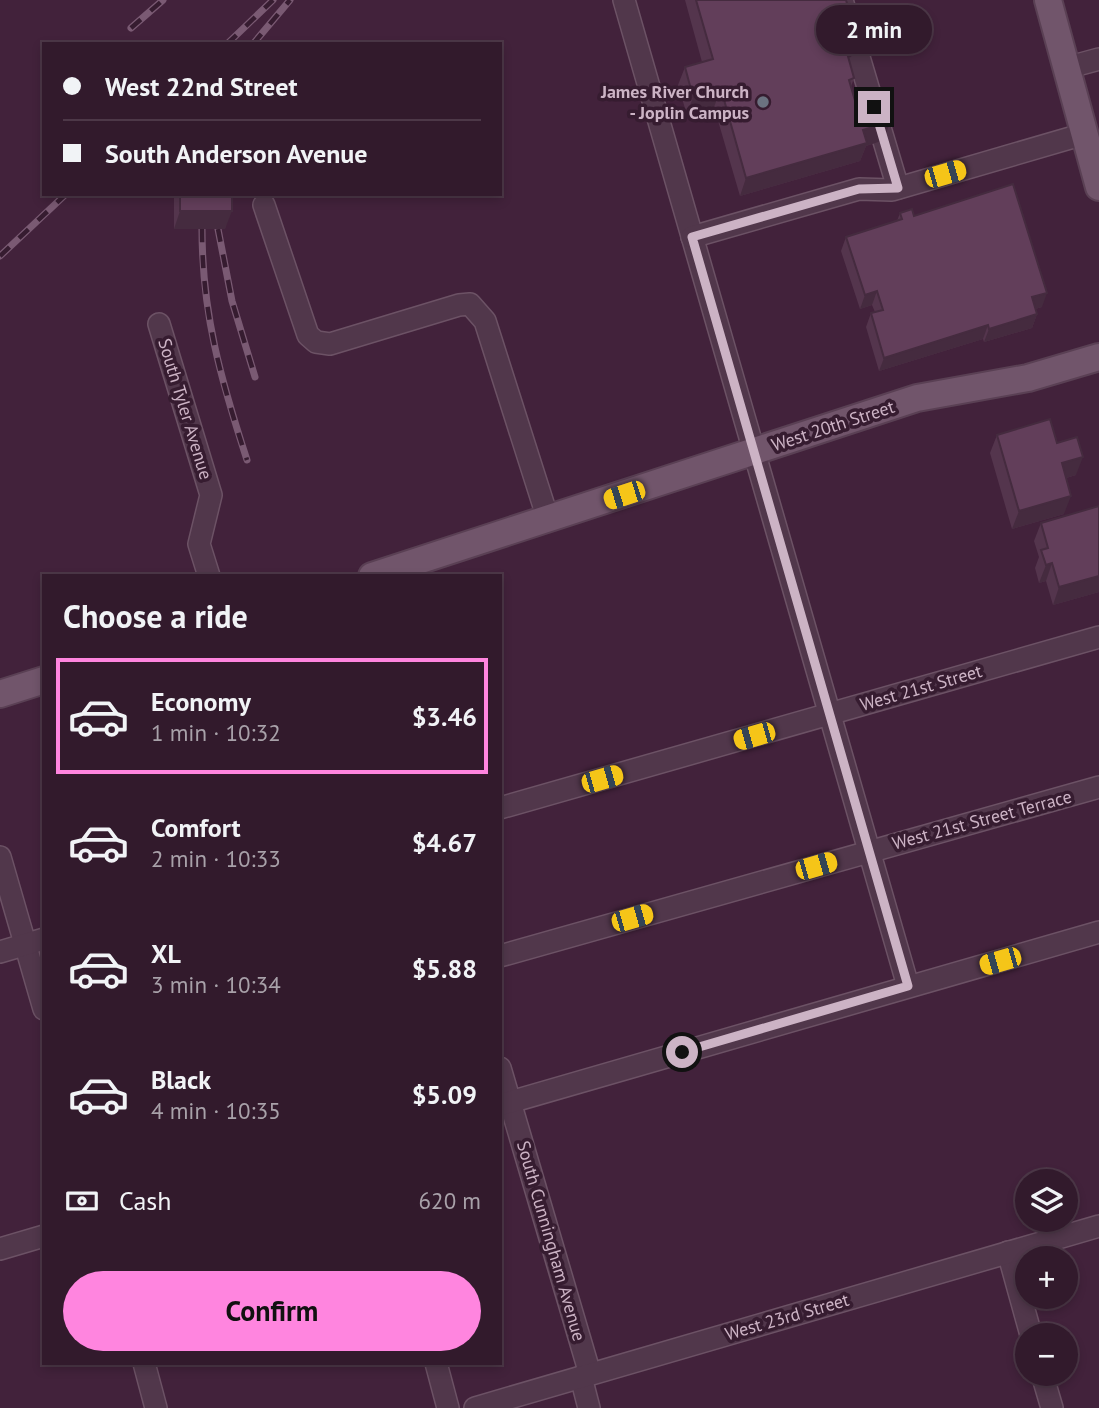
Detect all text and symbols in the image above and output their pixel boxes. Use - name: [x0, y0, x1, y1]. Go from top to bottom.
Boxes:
- callout: 2 min: [816, 6, 932, 55]
- text: 2 min: [846, 15, 902, 44]
- text: West 22nd Street: [105, 70, 297, 103]
- place label: James River Church - Joplin Campus: [600, 80, 749, 124]
- route end: [858, 91, 890, 123]
- marker: James River Church - Joplin Campus: [755, 94, 771, 110]
- text: South Anderson Avenue: [105, 137, 368, 170]
- car: [922, 158, 969, 190]
- street label: South Tyler Avenue: [153, 336, 218, 482]
- street label: West 20th Street: [768, 395, 897, 456]
- car: [601, 479, 648, 511]
- text: Choose a ride: [63, 595, 248, 637]
- street label: West 21st Street: [857, 659, 985, 716]
- icon: car: [67, 685, 130, 748]
- text: Economy: [151, 685, 251, 718]
- text: $3.46: [412, 700, 477, 733]
- text: 1 min · 10:32: [151, 718, 281, 747]
- car: [731, 720, 778, 752]
- car: [579, 763, 626, 795]
- street label: West 21st Street Terrace: [890, 784, 1074, 855]
- icon: car: [67, 811, 130, 874]
- text: Comfort: [151, 811, 241, 844]
- text: $4.67: [412, 826, 477, 859]
- text: 2 min · 10:33: [151, 844, 281, 873]
- car: [793, 850, 840, 882]
- car: [609, 902, 656, 934]
- icon: car: [67, 937, 130, 1000]
- text: XL: [151, 937, 181, 970]
- car: [977, 945, 1024, 977]
- text: $5.88: [412, 952, 477, 985]
- text: 3 min · 10:34: [151, 970, 281, 999]
- route start: [666, 1036, 698, 1068]
- icon: car: [67, 1063, 130, 1126]
- text: Black: [151, 1063, 211, 1096]
- text: $5.09: [412, 1078, 477, 1111]
- text: 4 min · 10:35: [151, 1096, 281, 1125]
- street label: South Cunningham Avenue: [512, 1138, 591, 1344]
- map controls: [1015, 1169, 1078, 1386]
- button: layers: [1015, 1169, 1078, 1232]
- icon: cash: [63, 1182, 101, 1220]
- text: Cash: [119, 1184, 171, 1217]
- text: 620 m: [419, 1186, 481, 1215]
- button: +: [1015, 1246, 1078, 1309]
- button: Confirm: [63, 1271, 481, 1351]
- street label: West 23rd Street: [722, 1288, 852, 1345]
- button: −: [1015, 1323, 1078, 1386]

